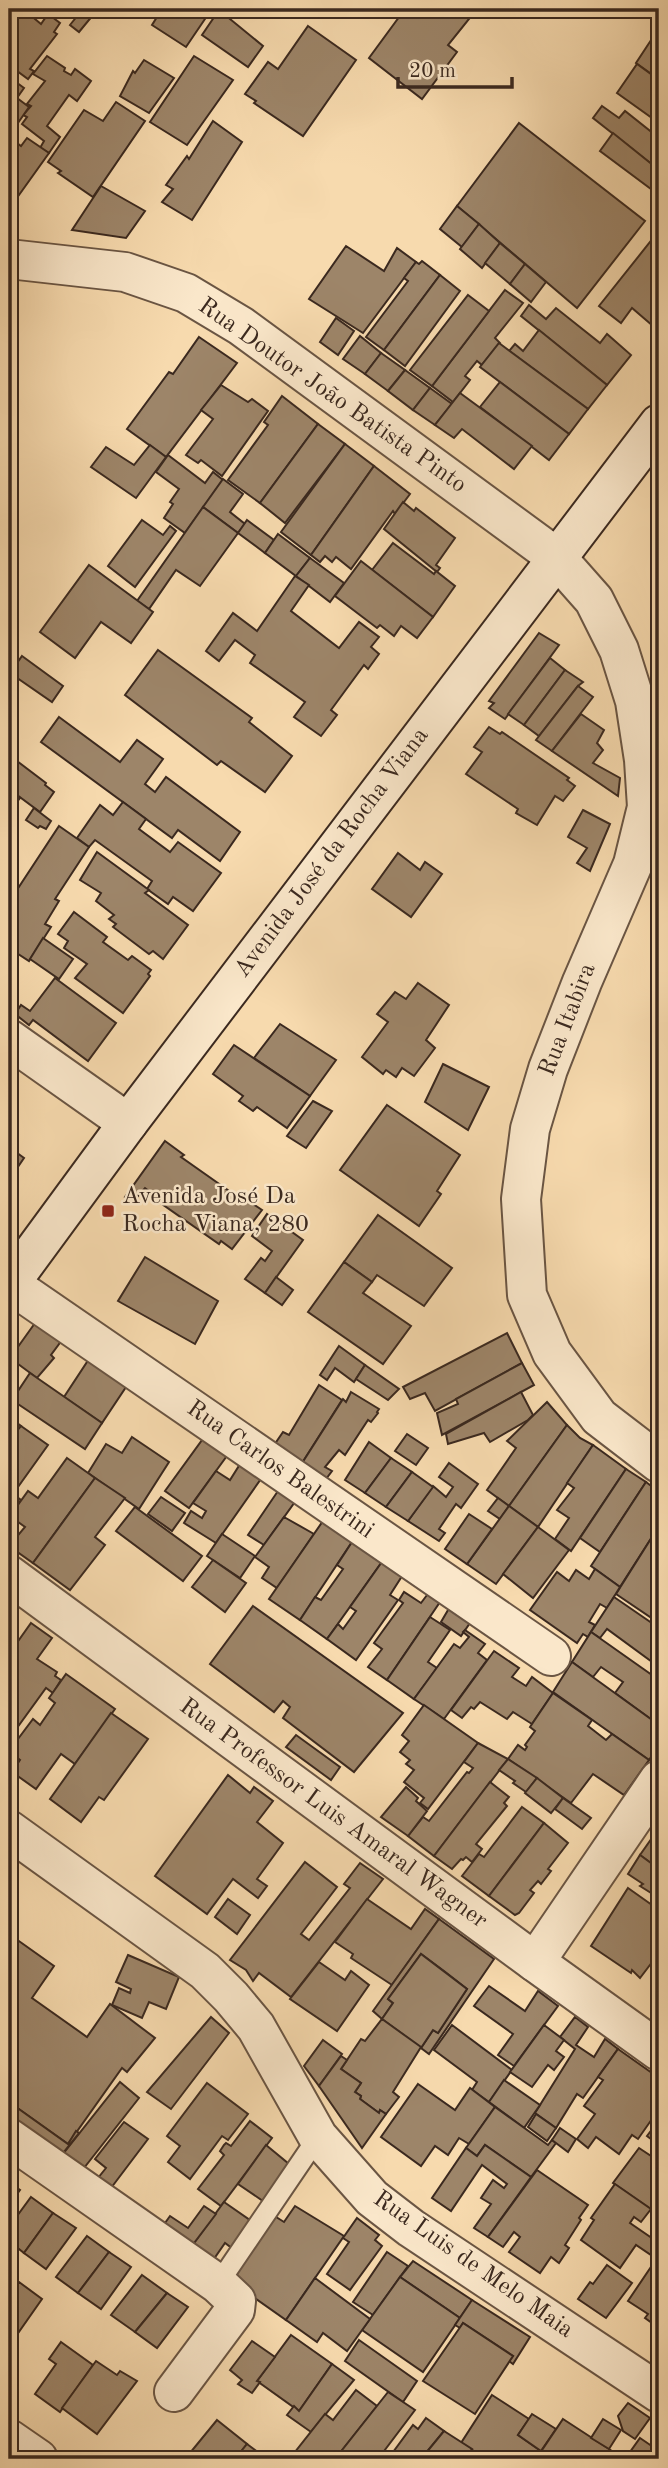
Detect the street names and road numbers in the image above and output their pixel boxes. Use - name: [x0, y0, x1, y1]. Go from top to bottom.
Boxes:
- street label: Rua Doutor João Batista Pinto: [194, 294, 470, 498]
- street label: Avenida José da Rocha Viana: [230, 724, 434, 982]
- street label: Rua Itabira: [536, 960, 601, 1080]
- street label: Rua Carlos Balestrini: [182, 1396, 378, 1544]
- street label: Rua Professor Luis Amaral Wagner: [175, 1694, 491, 1934]
- street label: Rua Luis de Melo Maia: [369, 2187, 577, 2343]

